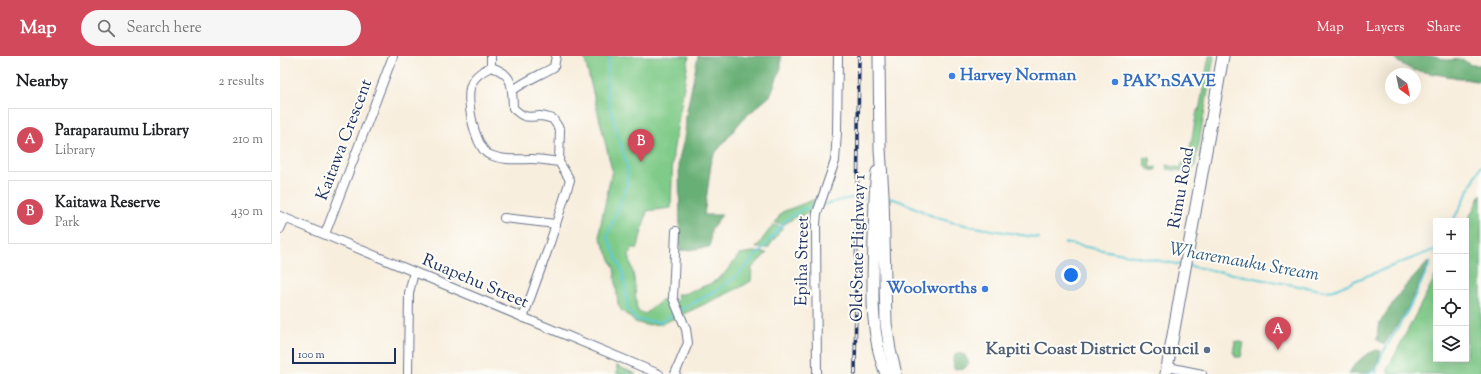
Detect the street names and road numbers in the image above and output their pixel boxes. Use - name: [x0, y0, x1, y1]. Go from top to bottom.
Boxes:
- street label: Kaitawa Crescent: [311, 76, 379, 204]
- street label: Rimu Road: [1163, 145, 1201, 231]
- street label: Old State Highway 1: [846, 174, 872, 322]
- street label: Epiha Street: [790, 216, 816, 306]
- street label: Ruapehu Street: [418, 249, 532, 315]

